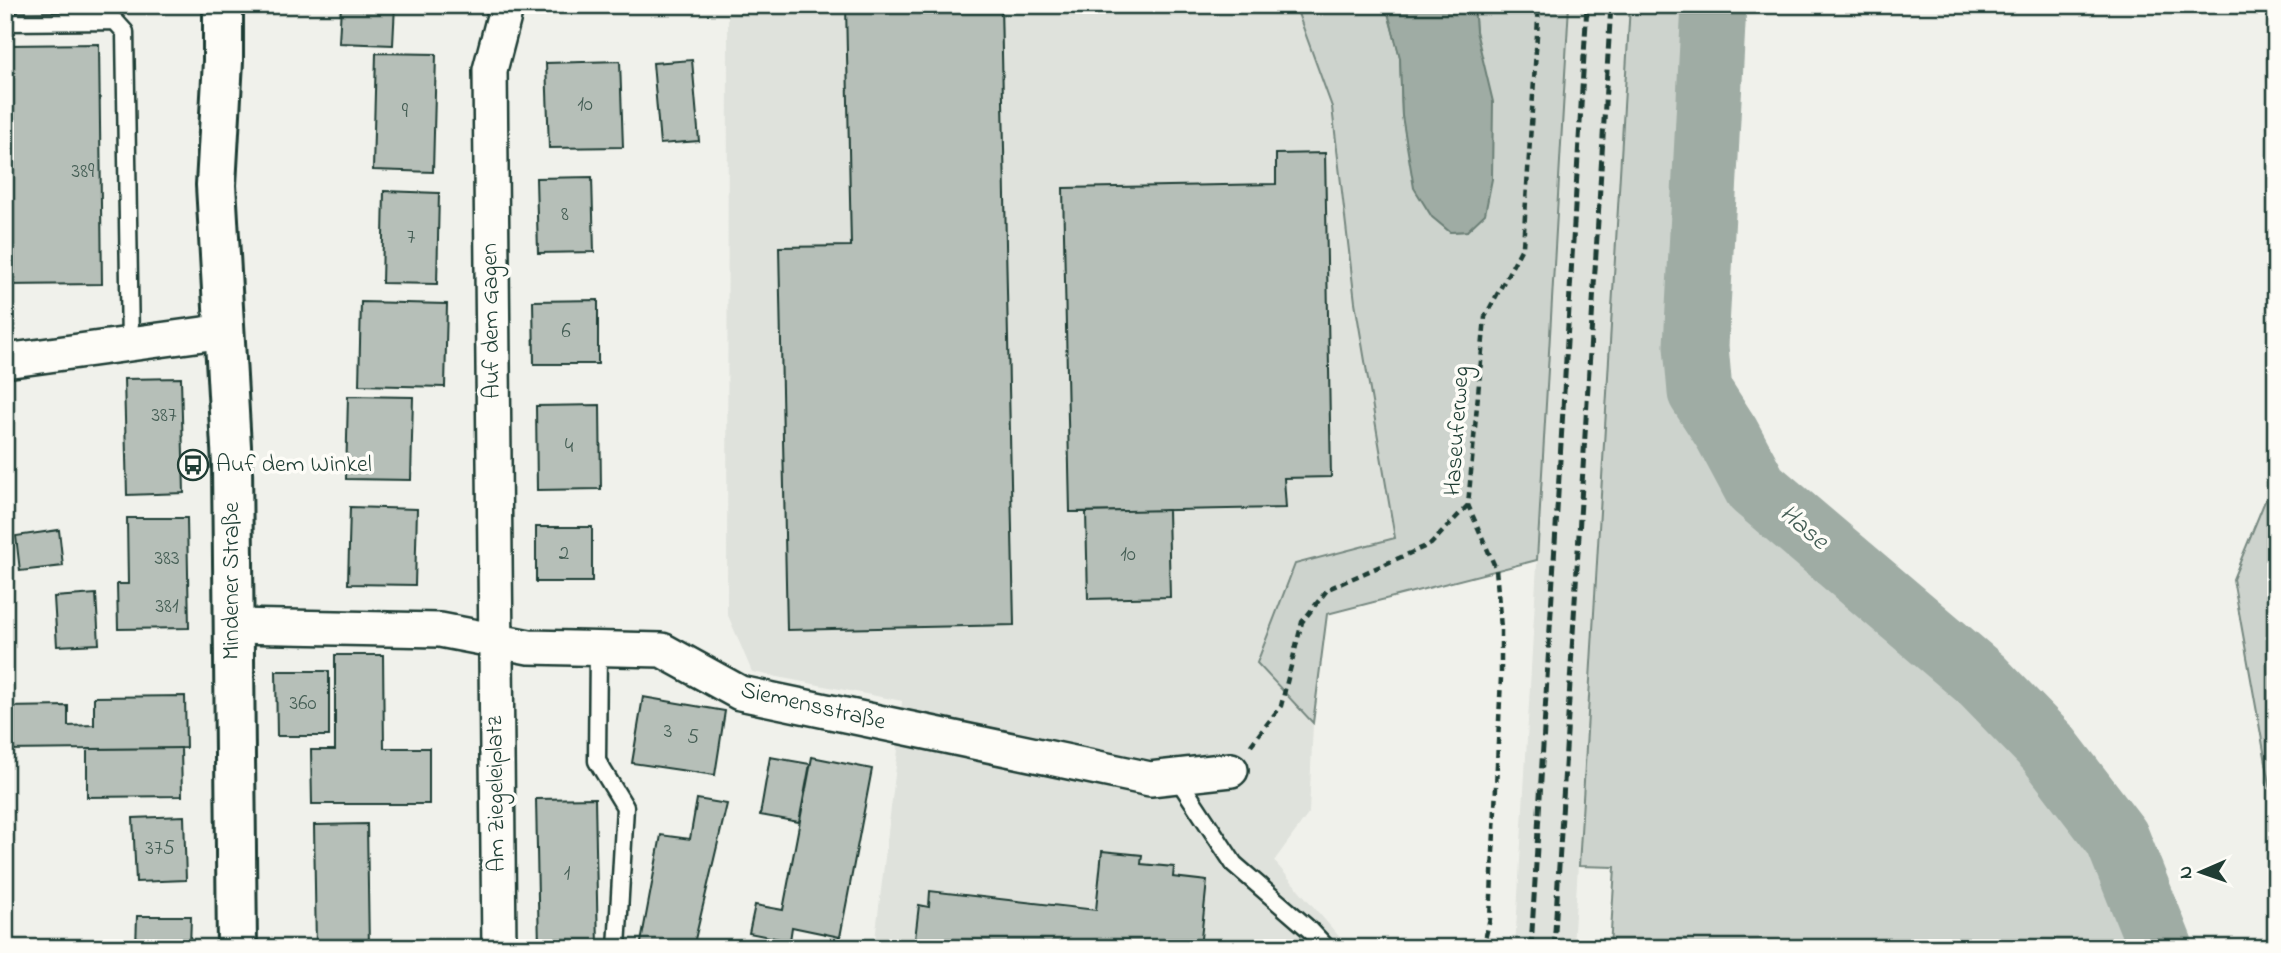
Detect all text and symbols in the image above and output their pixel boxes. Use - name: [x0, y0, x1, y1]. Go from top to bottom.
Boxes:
- house number: 10: [577, 90, 593, 120]
- house number: 9: [402, 97, 409, 127]
- house number: 389: [72, 157, 95, 187]
- house number: 8: [561, 200, 569, 230]
- house number: 7: [407, 223, 416, 253]
- street label: Auf dem Gagen: [473, 243, 511, 399]
- house number: 6: [561, 317, 571, 347]
- street label: Haseuferweg: [1436, 365, 1480, 497]
- house number: 387: [151, 401, 177, 431]
- house number: 4: [565, 432, 574, 462]
- bus stop icon: Auf dem Winkel: [176, 448, 210, 482]
- place label: Auf dem Winkel: [216, 448, 372, 483]
- water label: Hase: [1770, 496, 1837, 561]
- street label: Mindener Straße: [215, 502, 250, 660]
- house number: 2: [559, 539, 569, 569]
- house number: 10: [1120, 540, 1136, 570]
- house number: 383: [154, 544, 180, 574]
- house number: 381: [155, 592, 179, 622]
- street label: Siemensstraße: [737, 673, 889, 741]
- house number: 360: [290, 689, 317, 719]
- street label: Am Ziegeleiplatz: [478, 715, 516, 872]
- house number: 3: [664, 717, 672, 747]
- house number: 5: [687, 723, 699, 753]
- house number: 375: [145, 834, 175, 864]
- north arrow: [2166, 838, 2236, 908]
- house number: 1: [564, 859, 571, 889]
- text: N: [2173, 865, 2200, 879]

